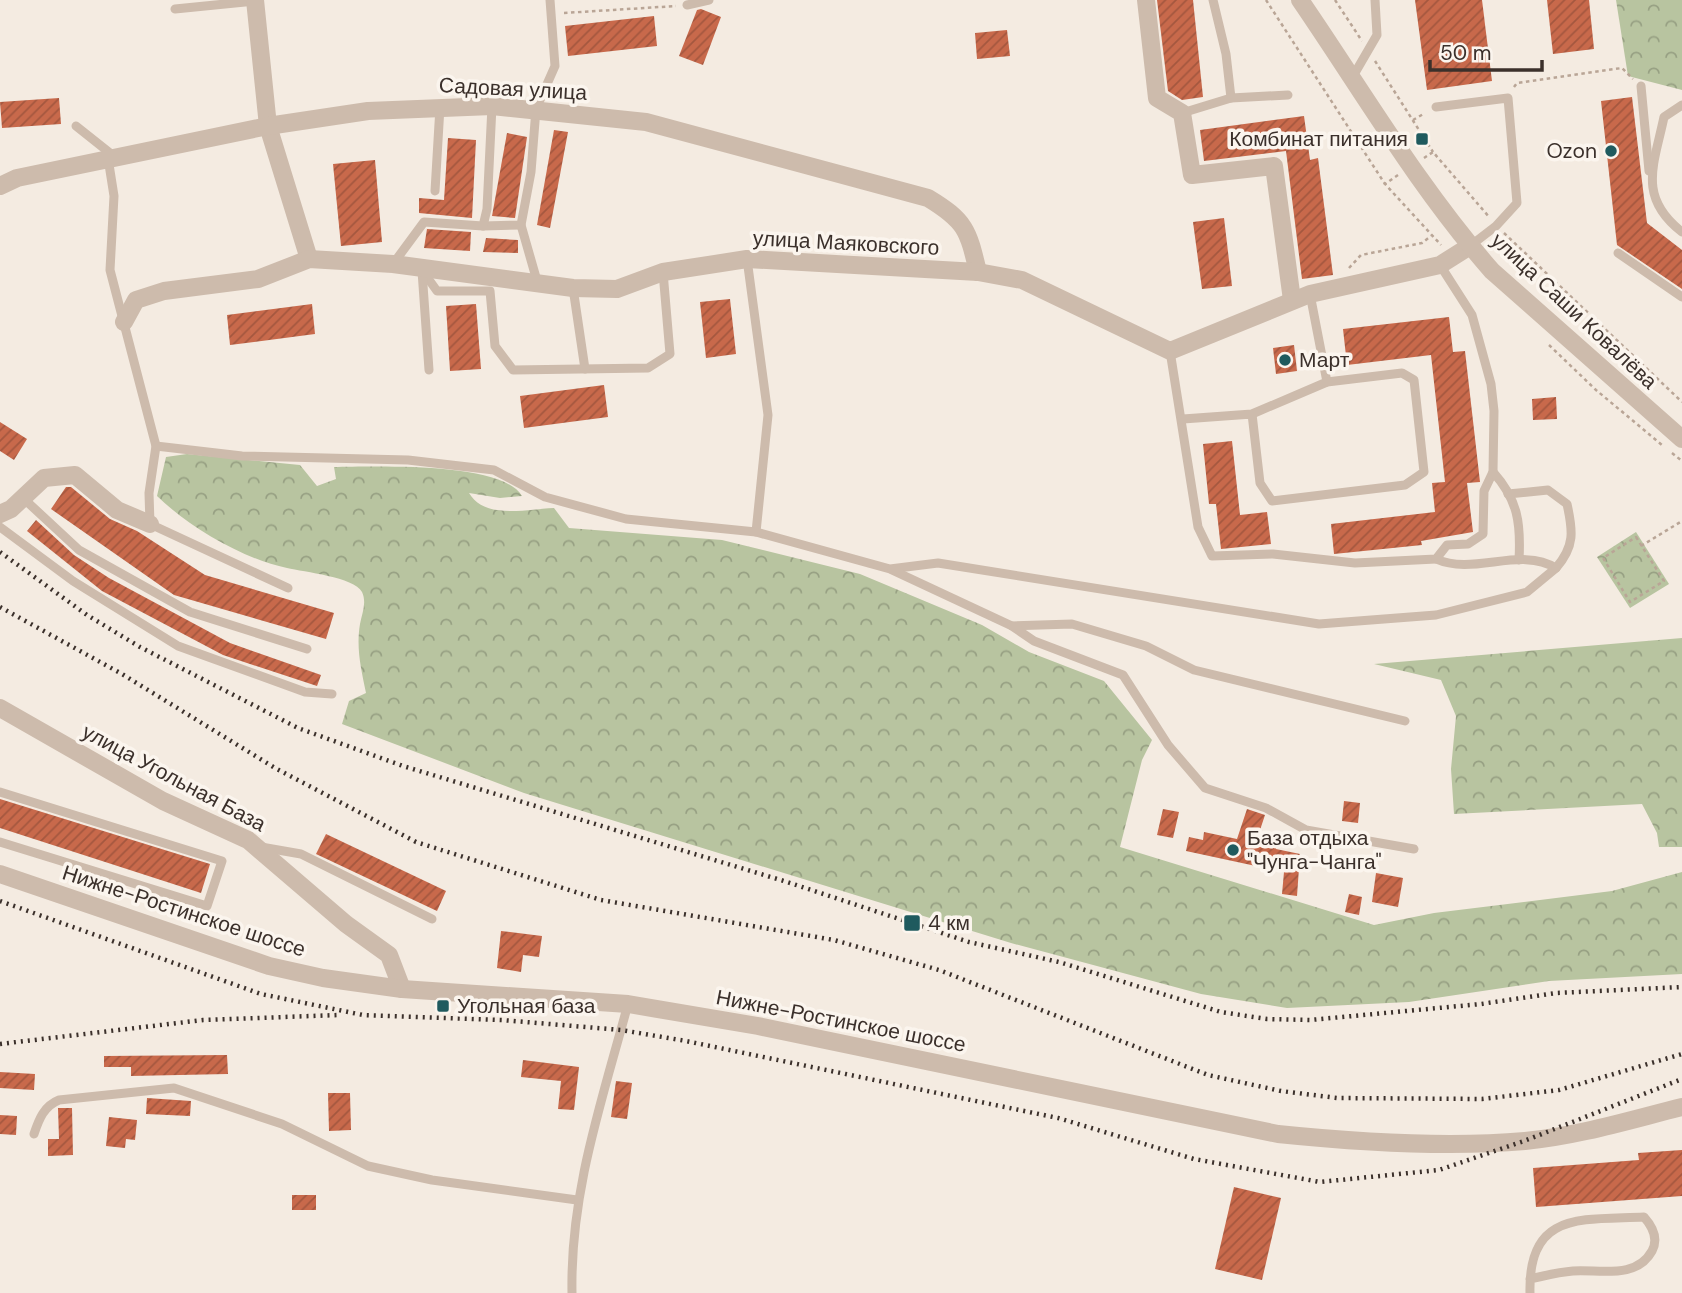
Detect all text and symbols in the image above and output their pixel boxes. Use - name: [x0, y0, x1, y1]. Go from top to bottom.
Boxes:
- scale bar: [1430, 28, 1542, 72]
- text: 50 m: [1440, 39, 1491, 67]
- street label: Садовая улица: [438, 71, 588, 107]
- place label: Комбинат питания: [1229, 125, 1408, 153]
- marker: Комбинат питания: [1414, 131, 1430, 147]
- place label: Ozon: [1547, 137, 1597, 165]
- marker: Ozon: [1603, 143, 1619, 159]
- street label: улица Маяковского: [752, 224, 940, 262]
- street label: улица Саши Ковалёва: [1485, 227, 1663, 396]
- place label: Март: [1299, 346, 1350, 374]
- marker: Март: [1277, 352, 1293, 368]
- street label: улица Угольная База: [77, 718, 271, 838]
- place label: База отдыха "Чунга-Чанга": [1247, 824, 1382, 876]
- marker: База отдыха "Чунга-Чанга": [1225, 842, 1241, 858]
- street label: Нижне-Ростинское шоссе: [59, 858, 309, 964]
- place label: 4 км: [928, 909, 970, 937]
- marker: 4 км: [902, 913, 922, 933]
- street label: Нижне-Ростинское шоссе: [714, 983, 968, 1059]
- place label: Угольная база: [457, 992, 596, 1020]
- marker: Угольная база: [435, 998, 451, 1014]

